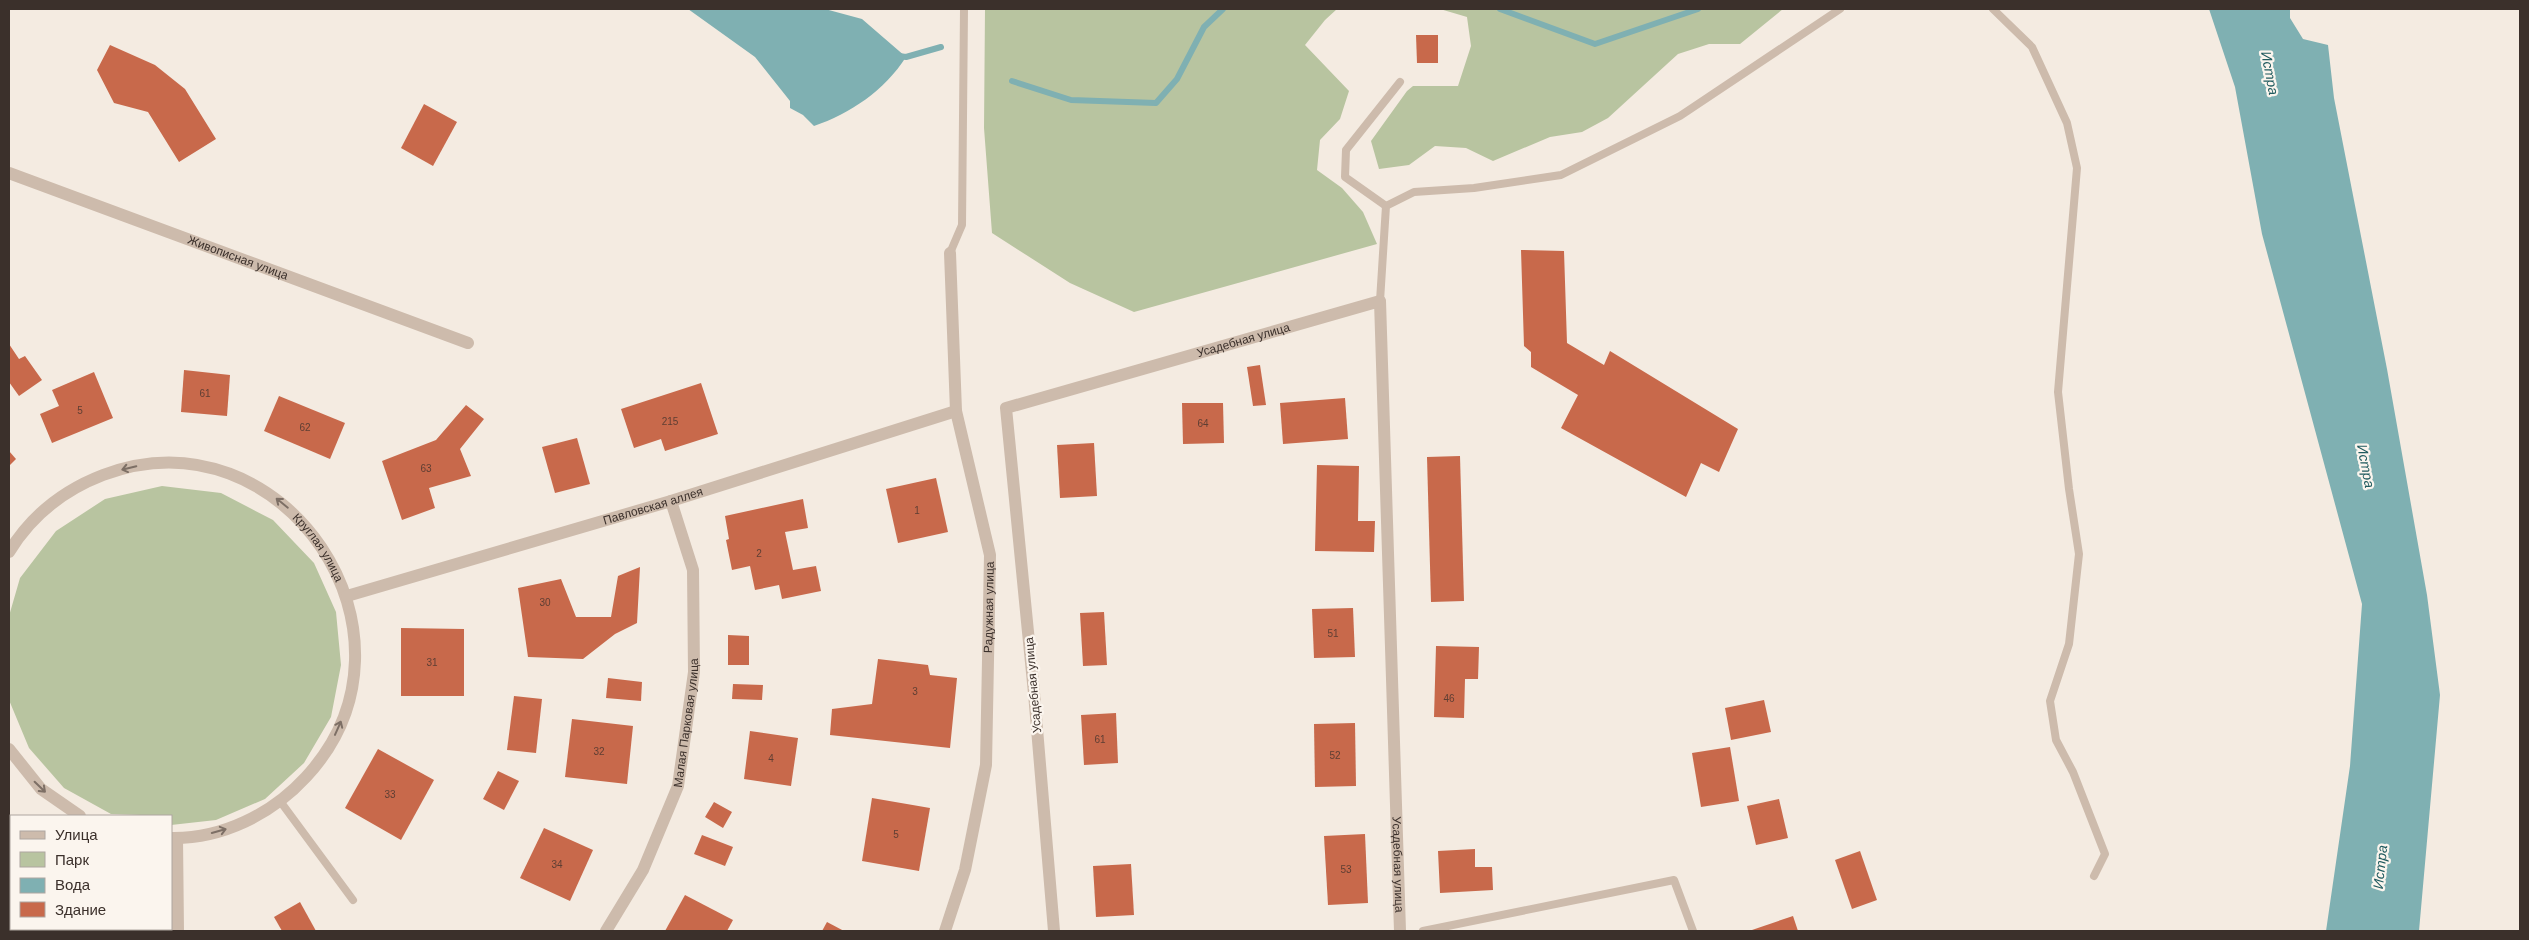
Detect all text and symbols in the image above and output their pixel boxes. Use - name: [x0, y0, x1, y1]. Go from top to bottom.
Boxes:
- water label: Истра: [2258, 50, 2282, 96]
- street label: Живописная улица: [186, 233, 290, 283]
- street label: Усадебная улица: [1195, 320, 1292, 360]
- house number: 61: [199, 388, 211, 399]
- house number: 5: [77, 405, 83, 416]
- house number: 215: [662, 416, 679, 427]
- house number: 64: [1197, 418, 1209, 429]
- house number: 62: [299, 422, 311, 433]
- water label: Истра: [2354, 443, 2378, 489]
- house number: 63: [420, 463, 432, 474]
- one-way arrow: [121, 464, 137, 473]
- street label: Павловская аллея: [602, 484, 705, 528]
- one-way arrow: [276, 498, 289, 509]
- house number: 1: [914, 505, 920, 516]
- street label: Круглая улица: [290, 510, 346, 584]
- house number: 2: [756, 548, 762, 559]
- street label: Радужная улица: [981, 561, 997, 653]
- house number: 30: [539, 597, 551, 608]
- house number: 51: [1327, 628, 1339, 639]
- street label: Усадебная улица: [1022, 636, 1044, 733]
- house number: 31: [426, 657, 438, 668]
- street label: Малая Парковая улица: [671, 658, 701, 788]
- house number: 3: [912, 686, 918, 697]
- house number: 46: [1443, 693, 1455, 704]
- one-way arrow: [334, 721, 344, 736]
- house number: 61: [1094, 734, 1106, 745]
- house number: 32: [593, 746, 605, 757]
- house number: 52: [1329, 750, 1341, 761]
- house number: 4: [768, 753, 774, 764]
- one-way arrow: [33, 781, 46, 793]
- house number: 33: [384, 789, 396, 800]
- legend: [10, 815, 172, 930]
- street label: Усадебная улица: [1389, 816, 1406, 913]
- one-way arrow: [211, 825, 227, 835]
- text: Улица: [55, 826, 98, 843]
- house number: 5: [893, 829, 899, 840]
- water label: Истра: [2370, 844, 2390, 890]
- text: Парк: [55, 851, 89, 868]
- house number: 34: [551, 859, 563, 870]
- house number: 53: [1340, 864, 1352, 875]
- text: Вода: [55, 876, 91, 893]
- text: Здание: [55, 901, 106, 918]

